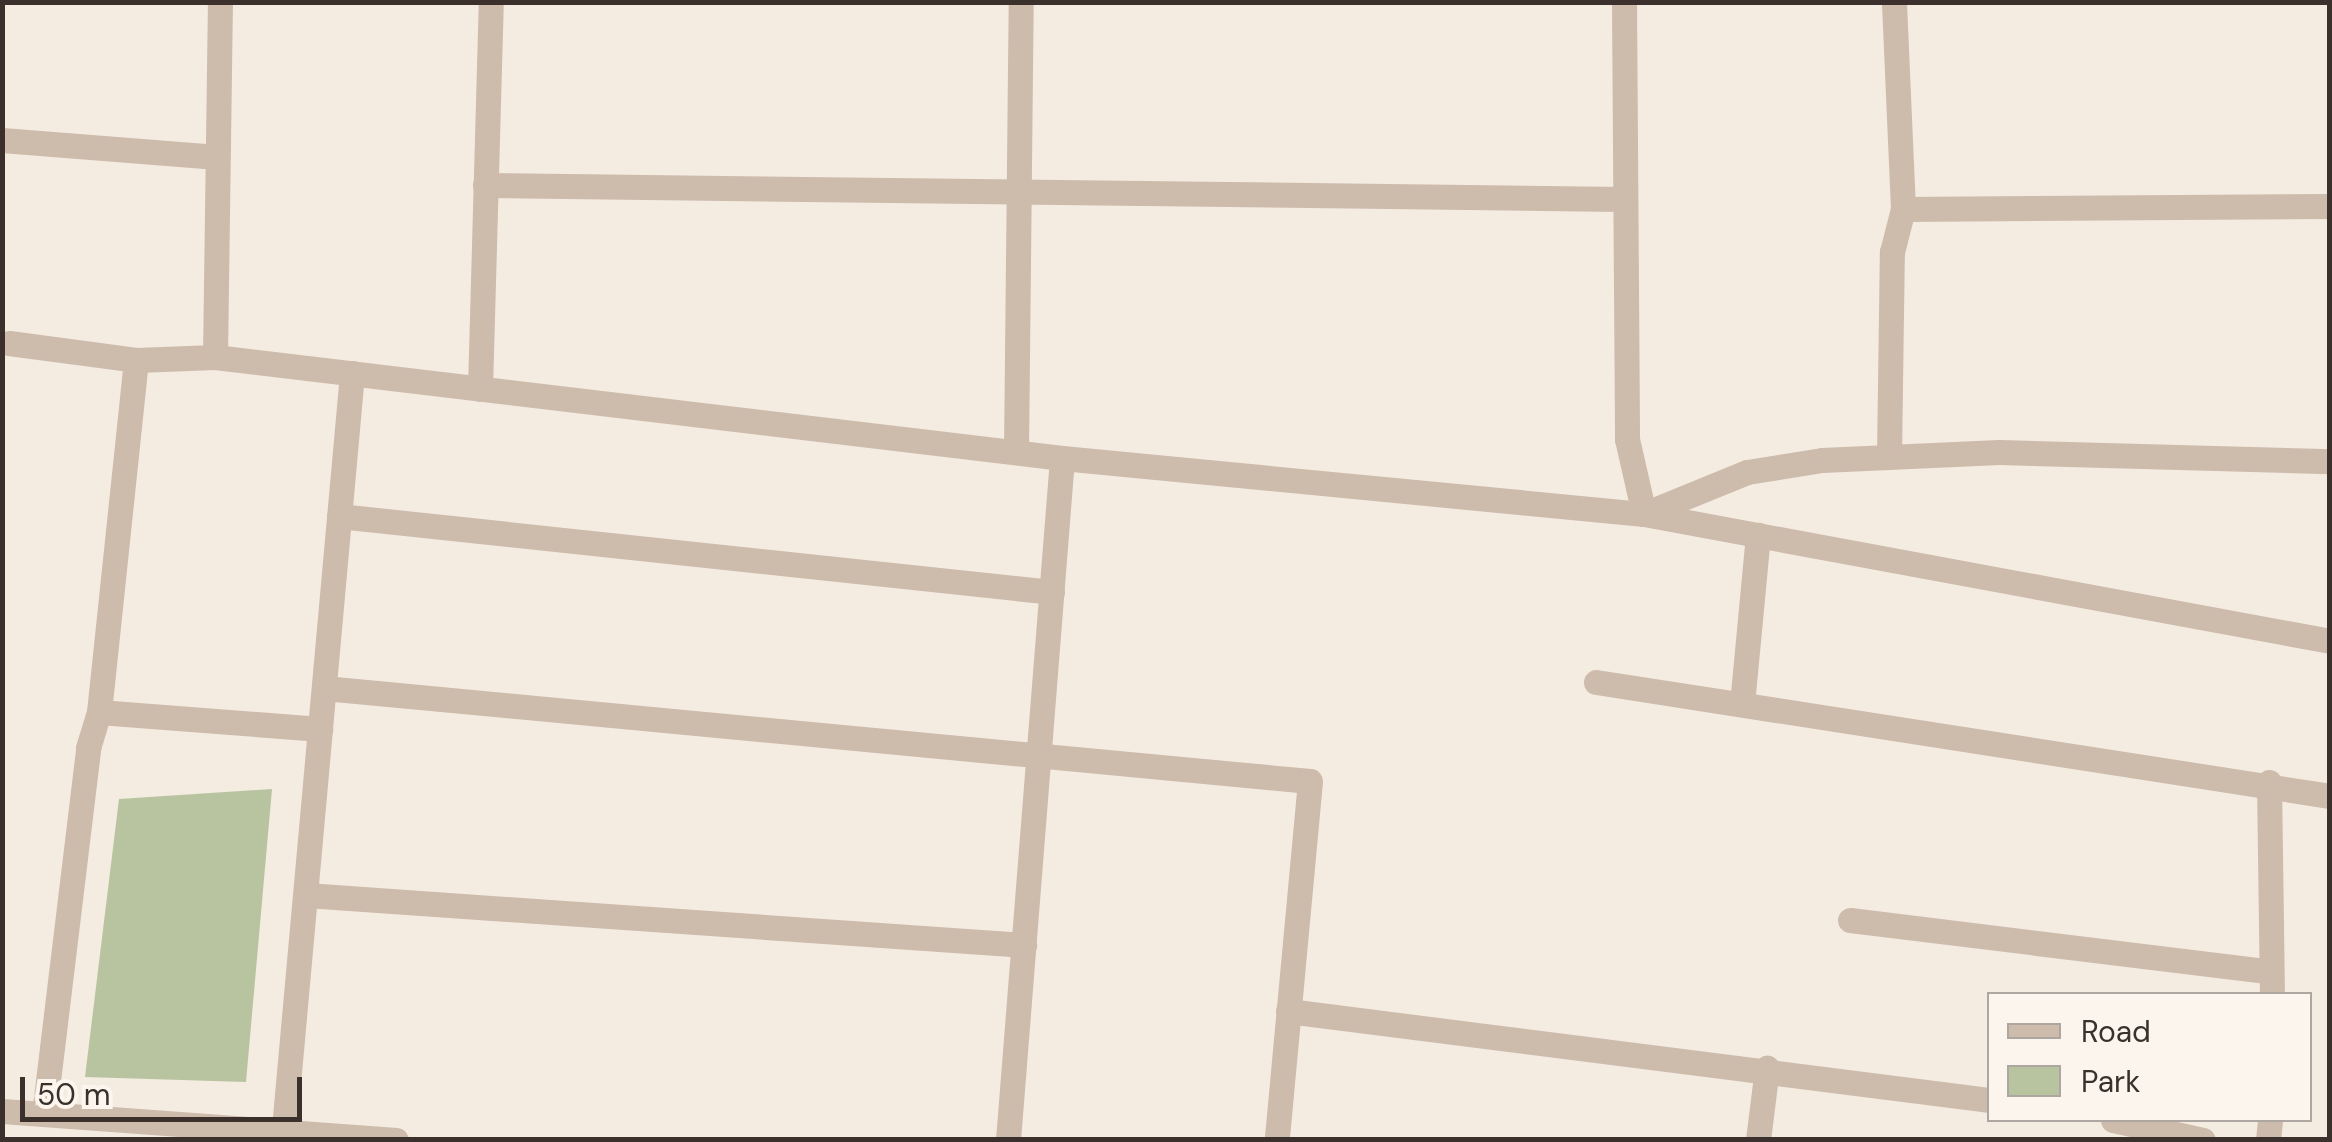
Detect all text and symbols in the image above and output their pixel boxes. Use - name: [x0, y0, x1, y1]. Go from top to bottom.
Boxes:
- legend: [1987, 992, 2312, 1122]
- text: Road: [2081, 1012, 2151, 1051]
- scale bar: [25, 1057, 308, 1119]
- text: Park: [2081, 1062, 2140, 1101]
- text: 50 m: [37, 1075, 111, 1114]

